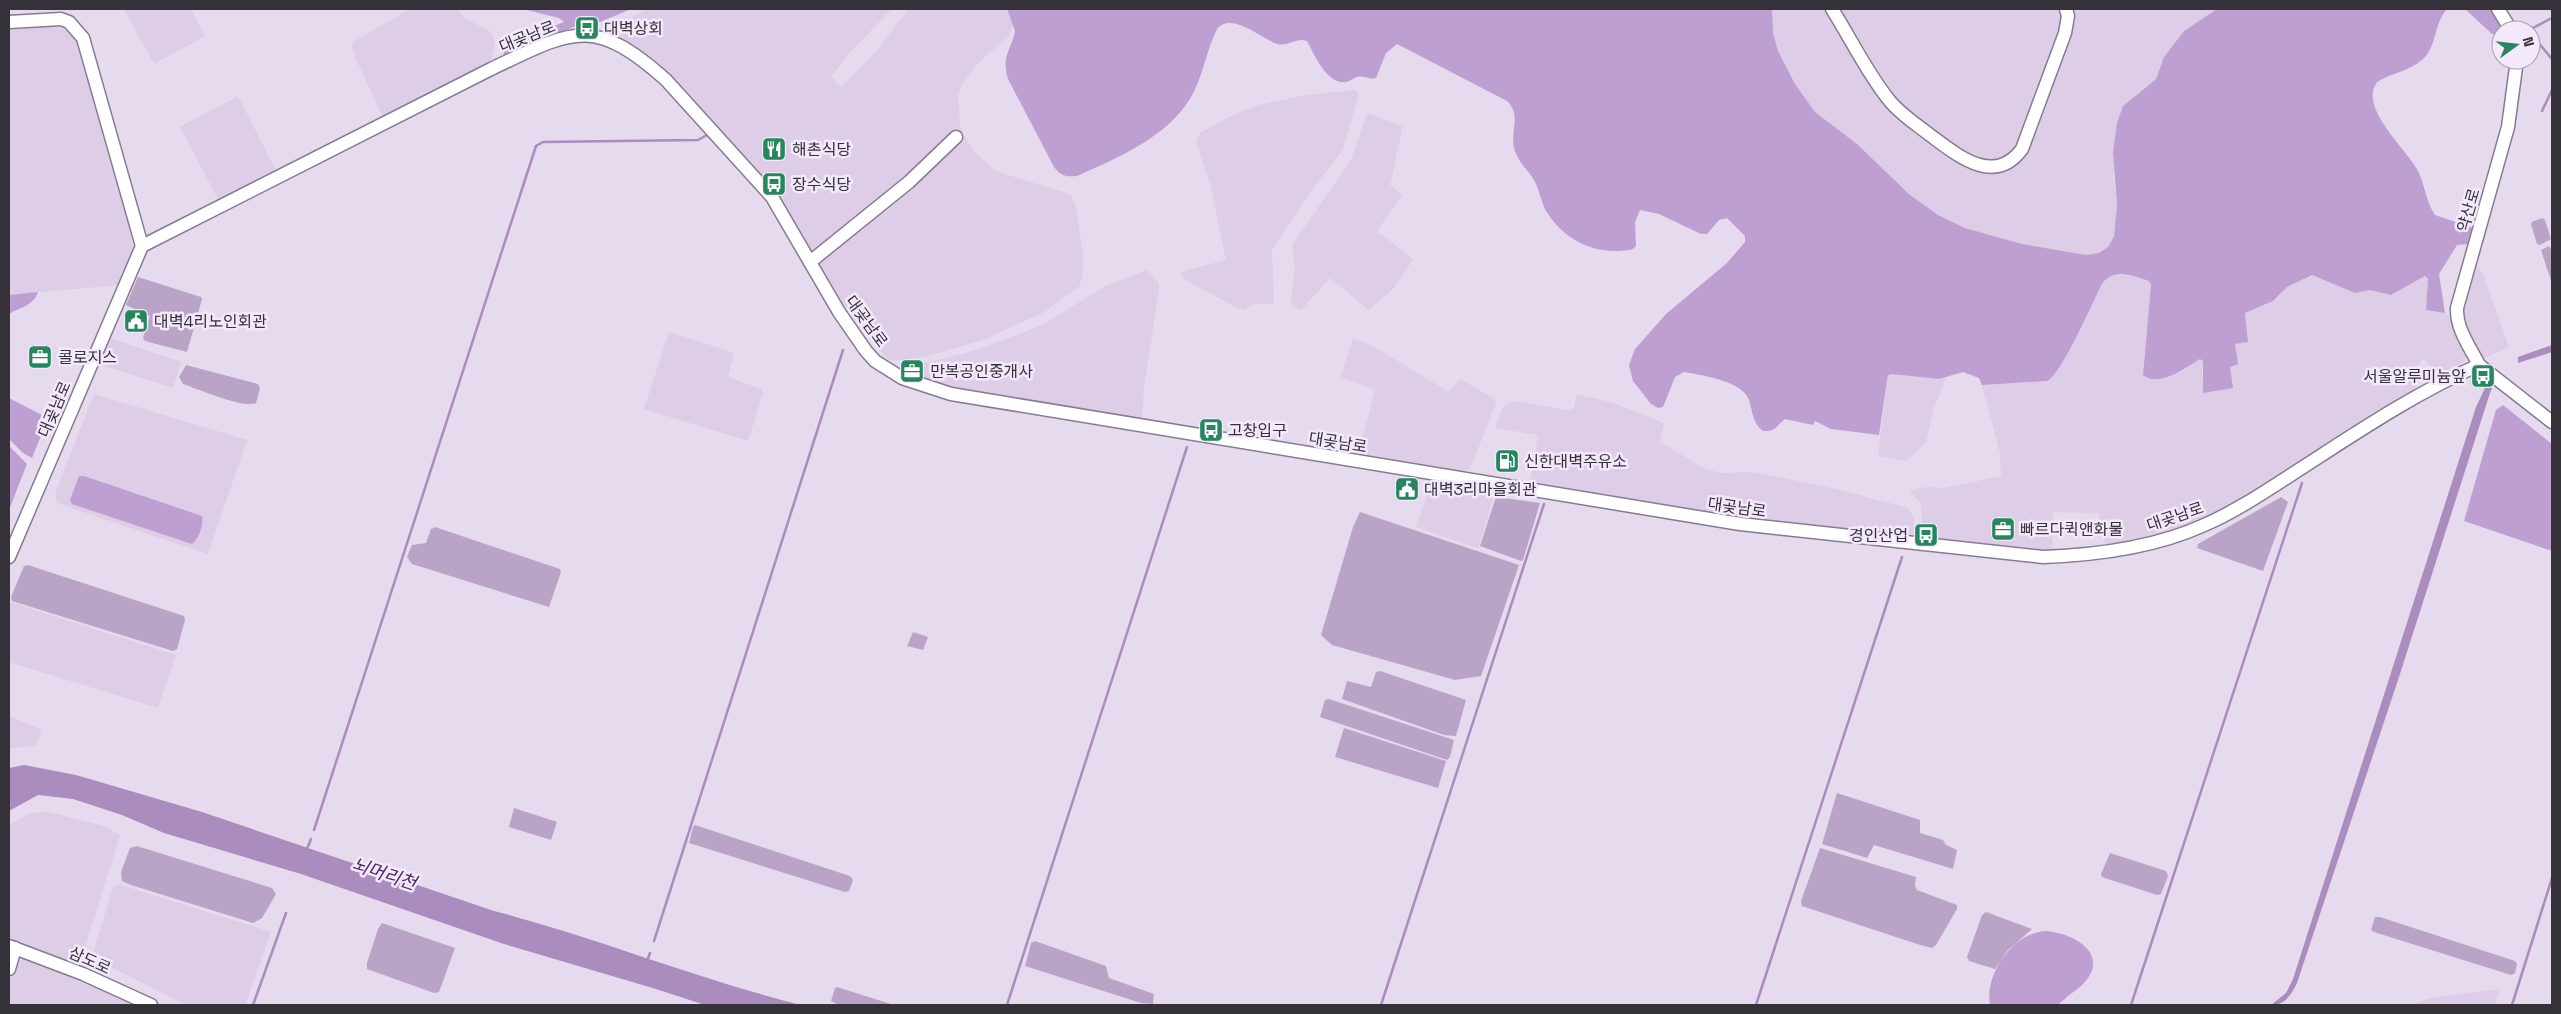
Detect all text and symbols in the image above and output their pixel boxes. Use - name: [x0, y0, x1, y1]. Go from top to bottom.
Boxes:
- bus stop icon: 대벽상회: [574, 15, 600, 41]
- street label: 대곶남로: [496, 16, 559, 57]
- place label: 대벽상회: [604, 18, 663, 39]
- north arrow: [2491, 20, 2541, 70]
- text: N: [2519, 35, 2538, 49]
- restaurant icon: 해촌식당: [761, 136, 787, 162]
- place label: 해촌식당: [792, 139, 851, 160]
- bus stop icon: 장수식당: [761, 171, 787, 197]
- place label: 장수식당: [792, 174, 851, 195]
- street label: 약산로: [2452, 186, 2485, 234]
- street label: 대곶남로: [841, 291, 893, 352]
- public building icon: 대벽4리노인회관: [123, 308, 149, 334]
- place label: 대벽4리노인회관: [154, 311, 267, 332]
- office icon: 콜로지스: [27, 344, 53, 370]
- place label: 콜로지스: [58, 347, 117, 368]
- office icon: 만복공인중개사: [899, 358, 925, 384]
- place label: 만복공인중개사: [930, 361, 1033, 382]
- bus stop icon: 서울알루미늄앞: [2470, 363, 2496, 389]
- place label: 서울알루미늄앞: [2363, 366, 2466, 387]
- street label: 대곶남로: [33, 378, 76, 440]
- bus stop icon: 고창입구: [1198, 417, 1224, 443]
- place label: 고창입구: [1228, 420, 1287, 441]
- street label: 대곶남로: [1307, 428, 1369, 458]
- fuel station icon: 신한대벽주유소: [1494, 448, 1520, 474]
- place label: 신한대벽주유소: [1524, 451, 1627, 472]
- public building icon: 대벽3리마을회관: [1394, 476, 1420, 502]
- place label: 대벽3리마을회관: [1424, 479, 1537, 500]
- street label: 대곶남로: [1706, 493, 1768, 522]
- street label: 대곶남로: [2144, 497, 2207, 536]
- office icon: 빠르다퀵앤화물: [1990, 516, 2016, 542]
- place label: 빠르다퀵앤화물: [2020, 519, 2123, 540]
- bus stop icon: 경인산업: [1913, 522, 1939, 548]
- place label: 경인산업: [1849, 525, 1908, 546]
- water label: 뇌머리천: [349, 852, 422, 895]
- street label: 삼도로: [65, 942, 114, 979]

